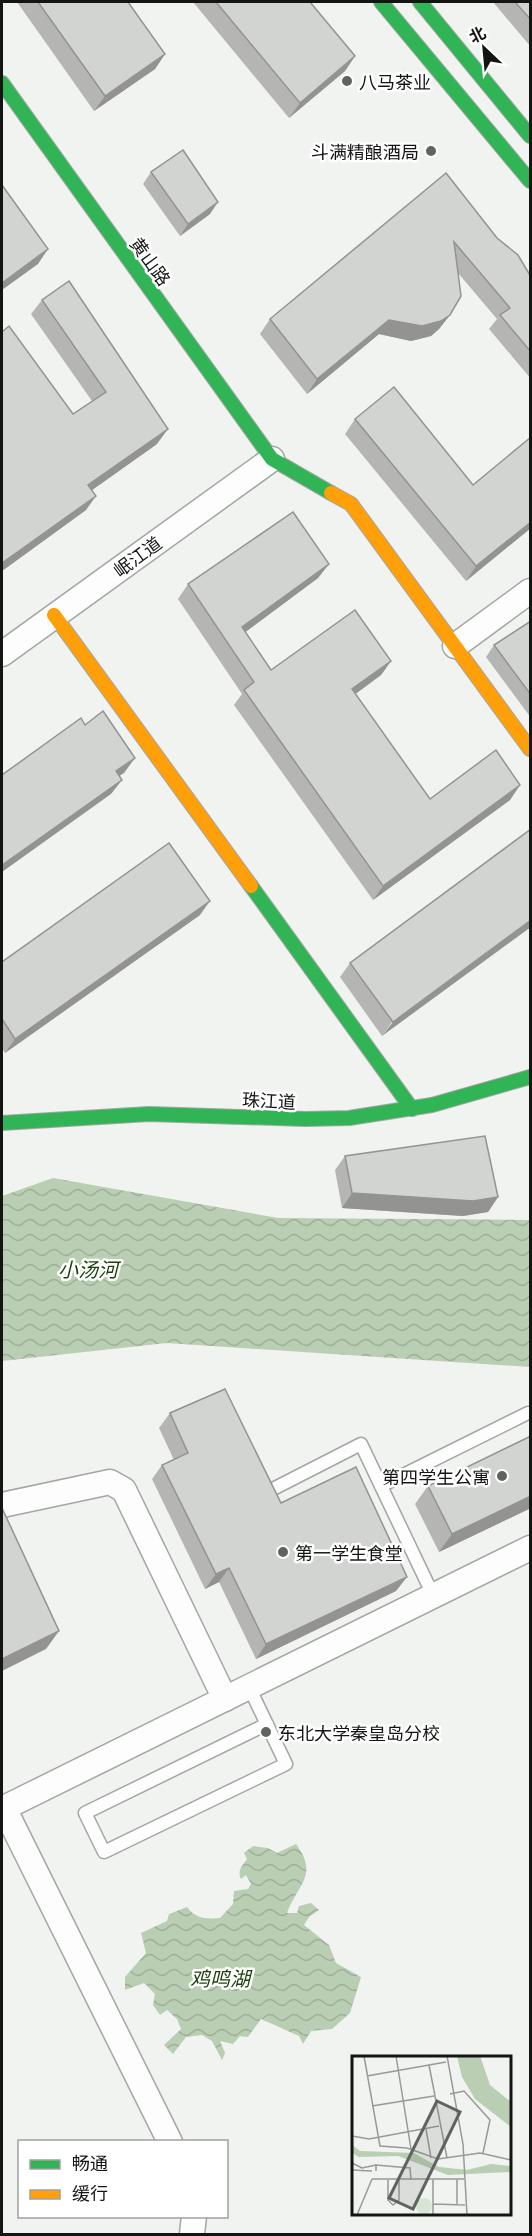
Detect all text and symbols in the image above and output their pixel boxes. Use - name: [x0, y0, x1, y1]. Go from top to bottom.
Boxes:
- north arrow: [454, 18, 514, 78]
- text: 北: [465, 19, 489, 48]
- place label: 八马茶业: [359, 68, 431, 95]
- marker: 八马茶业: [340, 74, 354, 88]
- place label: 斗满精酿酒局: [311, 138, 419, 165]
- marker: 斗满精酿酒局: [424, 144, 438, 158]
- street label: 黄山路: [124, 231, 178, 291]
- street label: 岷江道: [107, 529, 167, 583]
- street label: 珠江道: [241, 1085, 297, 1115]
- water label: 小汤河: [58, 1253, 122, 1283]
- place label: 第四学生公寓: [382, 1463, 490, 1490]
- marker: 第四学生公寓: [495, 1469, 509, 1483]
- place label: 第一学生食堂: [295, 1539, 403, 1566]
- marker: 第一学生食堂: [276, 1545, 290, 1559]
- place label: 东北大学秦皇岛分校: [278, 1719, 440, 1746]
- marker: 东北大学秦皇岛分校: [259, 1725, 273, 1739]
- water label: 鸡鸣湖: [190, 1962, 253, 1992]
- inset map: [352, 2056, 511, 2215]
- legend: [18, 2140, 228, 2218]
- text: 畅通: [72, 2149, 108, 2176]
- text: 缓行: [72, 2179, 108, 2206]

